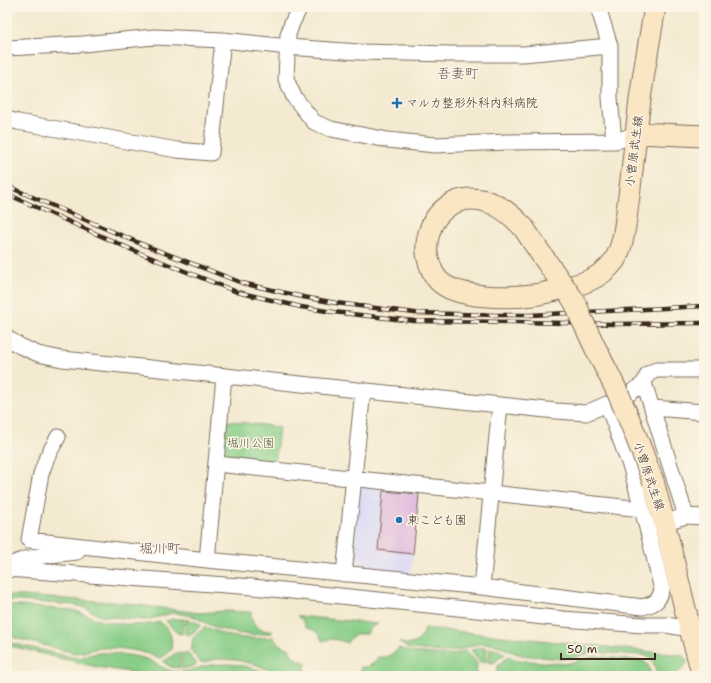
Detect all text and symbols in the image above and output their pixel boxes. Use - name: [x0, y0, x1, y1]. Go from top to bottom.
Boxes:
- district label: 吾妻町: [437, 64, 479, 82]
- place label: マルカ整形外科内科病院: [406, 95, 538, 111]
- marker: マルカ整形外科内科病院: [391, 97, 403, 109]
- street label: 小曽原武生線: [622, 114, 646, 188]
- park label: 堀川公園: [227, 435, 275, 451]
- street label: 小曽原武生線: [630, 439, 668, 513]
- place label: 東こども園: [407, 512, 467, 528]
- marker: 東こども園: [394, 515, 404, 525]
- district label: 堀川町: [139, 539, 181, 557]
- scale bar: [561, 635, 655, 661]
- text: 50 m: [567, 641, 597, 657]

